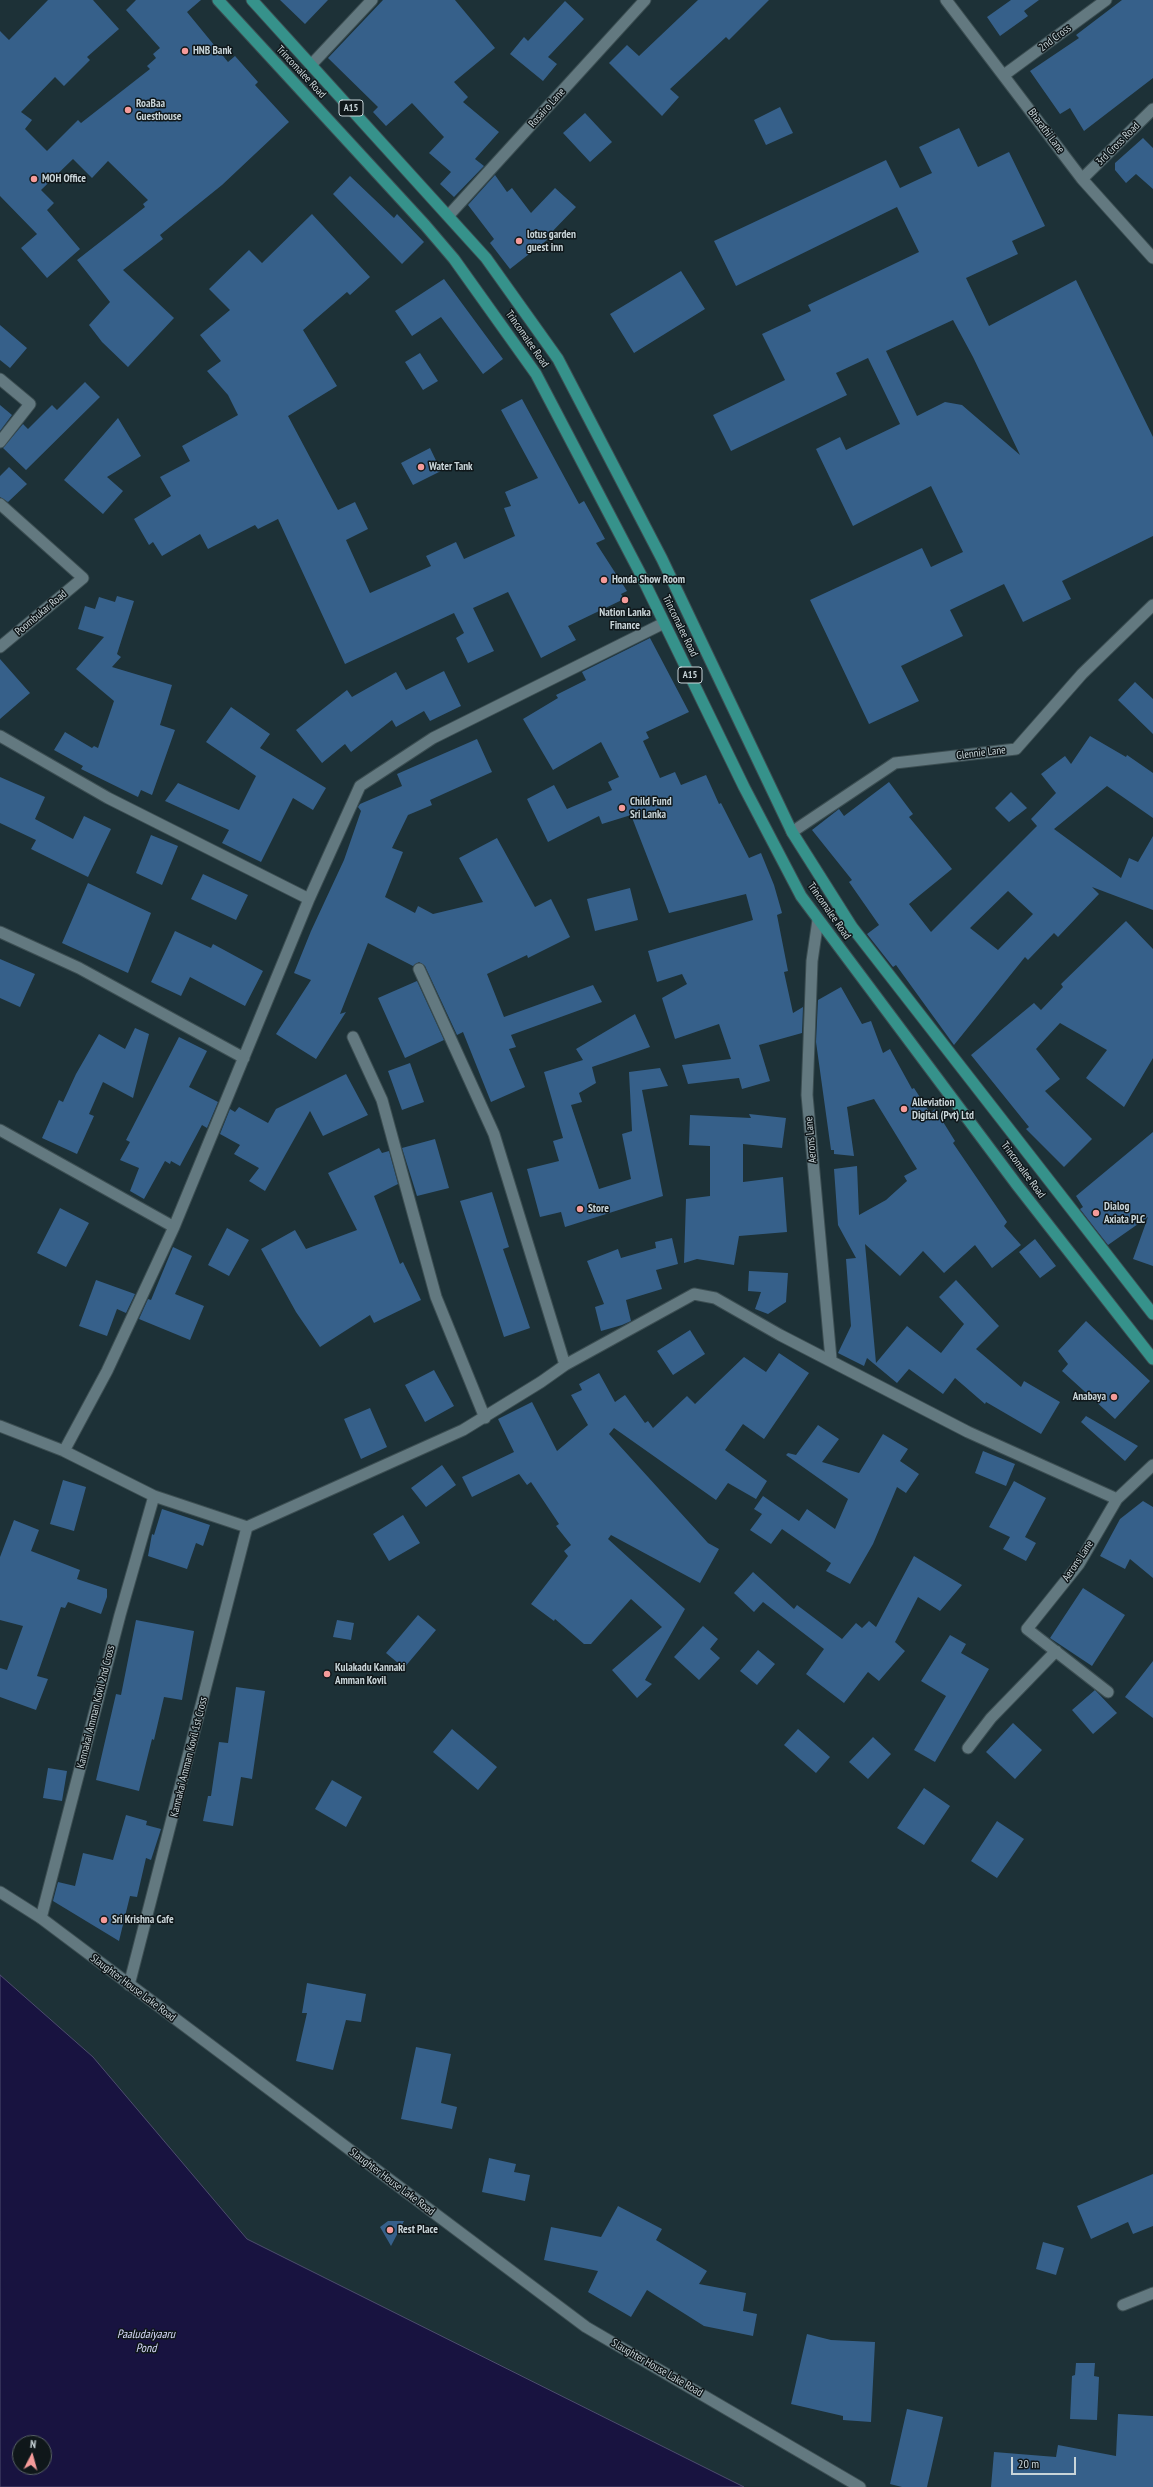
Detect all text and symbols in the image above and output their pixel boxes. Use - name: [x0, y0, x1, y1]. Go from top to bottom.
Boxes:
- street label: 2nd Cross: [1036, 22, 1074, 54]
- street label: Trincomalee Road: [273, 43, 329, 101]
- place label: HNB Bank: [193, 44, 232, 58]
- marker: HNB Bank: [180, 46, 190, 56]
- street label: Rosairo Lane: [526, 86, 568, 130]
- place label: RoaBaa Guesthouse: [136, 97, 181, 123]
- road number: A15: [339, 100, 363, 116]
- marker: RoaBaa Guesthouse: [123, 105, 133, 115]
- street label: Bharathi Lane: [1025, 106, 1067, 156]
- street label: 3rd Cross Road: [1093, 119, 1143, 169]
- place label: MOH Office: [42, 172, 86, 186]
- marker: MOH Office: [29, 174, 39, 184]
- place label: lotus garden guest inn: [527, 228, 576, 254]
- marker: lotus garden guest inn: [514, 236, 524, 246]
- street label: Trincomalee Road: [502, 308, 552, 370]
- place label: Water Tank: [429, 460, 473, 474]
- marker: Water Tank: [416, 462, 426, 472]
- place label: Honda Show Room: [612, 573, 685, 587]
- marker: Honda Show Room: [599, 575, 609, 585]
- street label: Poombukar Road: [12, 587, 70, 639]
- street label: Trincomalee Road: [659, 593, 701, 659]
- marker: Nation Lanka Finance: [620, 595, 630, 605]
- place label: Nation Lanka Finance: [599, 606, 651, 632]
- road number: A15: [678, 667, 702, 683]
- street label: Glennie Lane: [956, 743, 1006, 763]
- place label: Child Fund Sri Lanka: [630, 795, 672, 821]
- marker: Child Fund Sri Lanka: [617, 803, 627, 813]
- street label: Trincomalee Road: [804, 880, 854, 942]
- place label: Alleviation Digital (Pvt) Ltd: [912, 1096, 974, 1122]
- marker: Alleviation Digital (Pvt) Ltd: [899, 1104, 909, 1114]
- street label: Aerons Lane: [802, 1116, 820, 1164]
- street label: Trincomalee Road: [998, 1139, 1048, 1201]
- place label: Dialog Axiata PLC: [1104, 1200, 1145, 1226]
- place label: Store: [588, 1202, 609, 1216]
- marker: Store: [575, 1204, 585, 1214]
- marker: Dialog Axiata PLC: [1091, 1208, 1101, 1218]
- place label: Anabaya: [1073, 1390, 1106, 1404]
- marker: Anabaya: [1109, 1392, 1119, 1402]
- street label: Aerons Lane: [1060, 1538, 1096, 1584]
- street label: Kannakai Amman Kovil 2nd Cross: [74, 1644, 118, 1770]
- place label: Kulakadu Kannaki Amman Kovil: [335, 1661, 405, 1687]
- marker: Kulakadu Kannaki Amman Kovil: [322, 1669, 332, 1679]
- street label: Kannakai Amman Kovil 1st Cross: [168, 1696, 210, 1818]
- place label: Sri Krishna Cafe: [112, 1913, 174, 1927]
- marker: Sri Krishna Cafe: [99, 1915, 109, 1925]
- street label: Slaughter House Lake Road: [88, 1952, 178, 2024]
- street label: Slaughter House Lake Road: [347, 2146, 437, 2218]
- place label: Rest Place: [398, 2223, 438, 2237]
- marker: Rest Place: [385, 2225, 395, 2235]
- water label: Paaludaiyaaru Pond: [117, 2328, 175, 2356]
- street label: Slaughter House Lake Road: [609, 2336, 705, 2400]
- north arrow: [12, 2435, 52, 2475]
- text: N: [29, 2437, 37, 2451]
- scale bar: [1013, 2449, 1078, 2475]
- text: 20 m: [1018, 2456, 1039, 2471]

